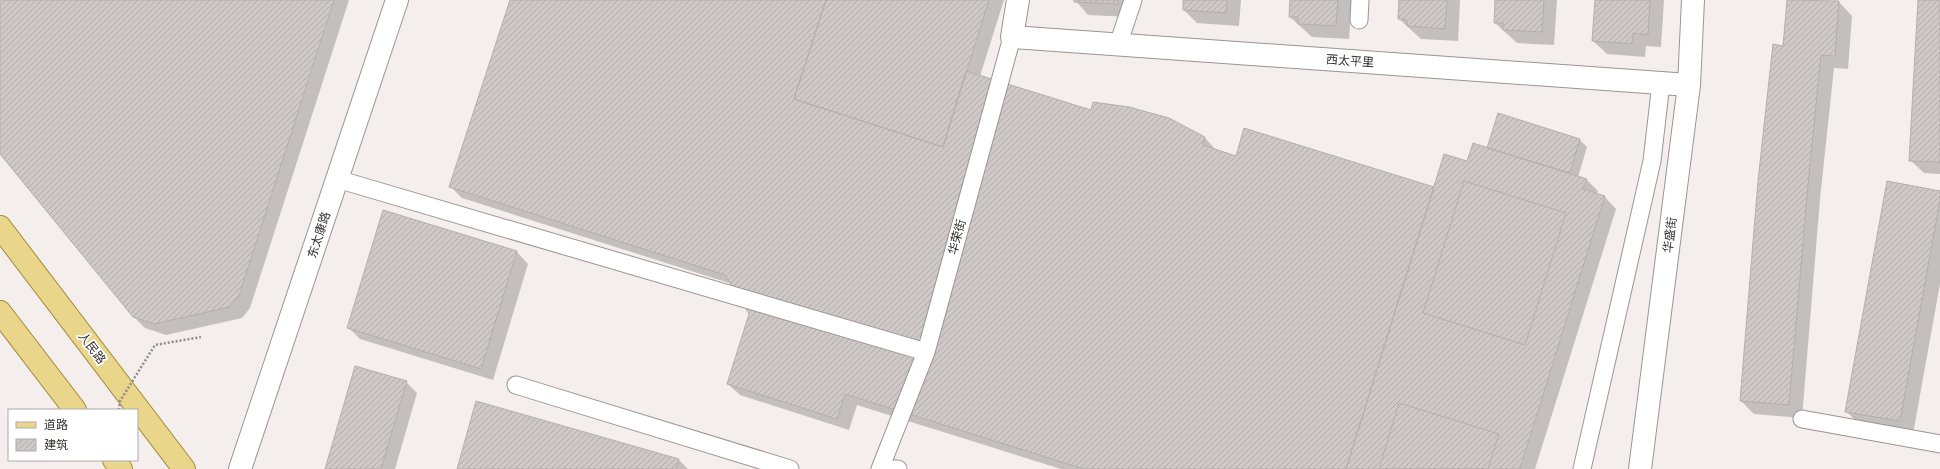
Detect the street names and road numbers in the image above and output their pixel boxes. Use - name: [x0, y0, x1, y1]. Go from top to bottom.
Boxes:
- street label: 西太平里: [1326, 52, 1374, 70]
- street label: 东太康路: [305, 210, 333, 260]
- street label: 华盛街: [1661, 216, 1679, 254]
- street label: 华荣街: [946, 218, 968, 256]
- street label: 人民路: [76, 329, 108, 367]

